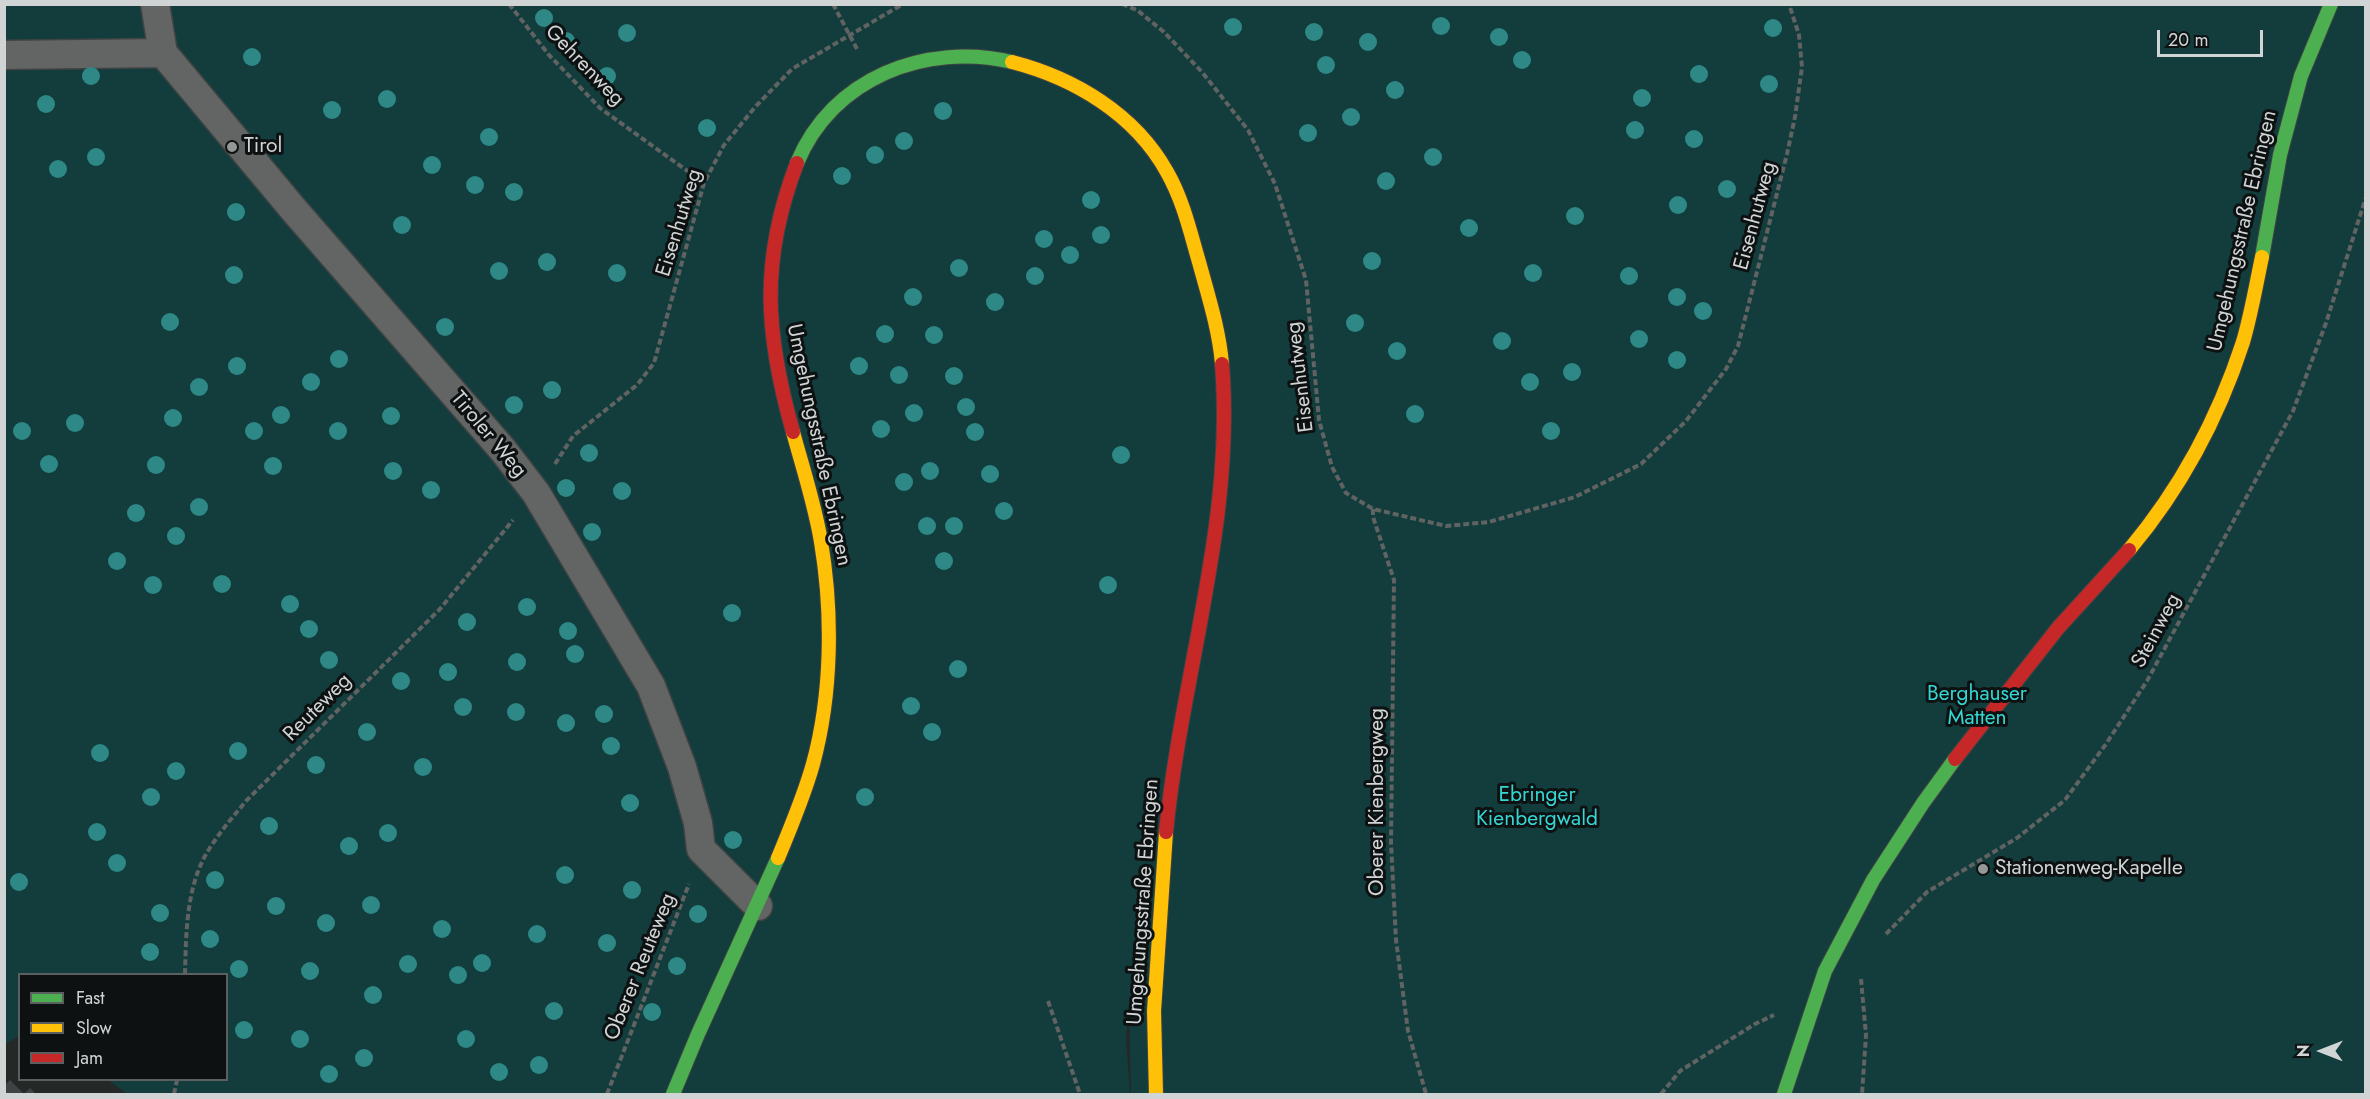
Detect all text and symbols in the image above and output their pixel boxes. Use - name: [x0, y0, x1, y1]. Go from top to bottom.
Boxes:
- scale bar: [2160, 18, 2266, 56]
- street label: Gehrenweg: [539, 20, 629, 112]
- text: 20 m: [2168, 27, 2208, 53]
- street label: Umgehungsstraße Ebringen: [2203, 108, 2283, 354]
- place label: Tirol: [244, 134, 282, 160]
- marker: Tirol: [225, 140, 239, 154]
- street label: Eisenhutweg: [1729, 159, 1783, 273]
- street label: Eisenhutweg: [652, 166, 708, 280]
- street label: Eisenhutweg: [1282, 320, 1320, 434]
- street label: Umgehungsstraße Ebringen: [780, 322, 856, 568]
- street label: Tiroler Weg: [445, 387, 531, 483]
- street label: Steinweg: [2127, 590, 2187, 672]
- street label: Reuteweg: [279, 669, 357, 747]
- park label: Berghauser Matten: [1927, 682, 2027, 732]
- street label: Oberer Kienbergweg: [1365, 708, 1391, 896]
- street label: Umgehungsstraße Ebringen: [1123, 778, 1165, 1026]
- park label: Ebringer Kienbergwald: [1476, 783, 1598, 833]
- place label: Stationenweg-Kapelle: [1995, 856, 2183, 882]
- marker: Stationenweg-Kapelle: [1976, 862, 1990, 876]
- street label: Oberer Reuteweg: [600, 890, 682, 1044]
- legend: [18, 973, 228, 1081]
- text: Fast: [76, 985, 105, 1011]
- text: Slow: [76, 1015, 112, 1041]
- north arrow: [2292, 1021, 2352, 1081]
- text: Jam: [76, 1045, 103, 1071]
- text: N: [2292, 1045, 2315, 1057]

